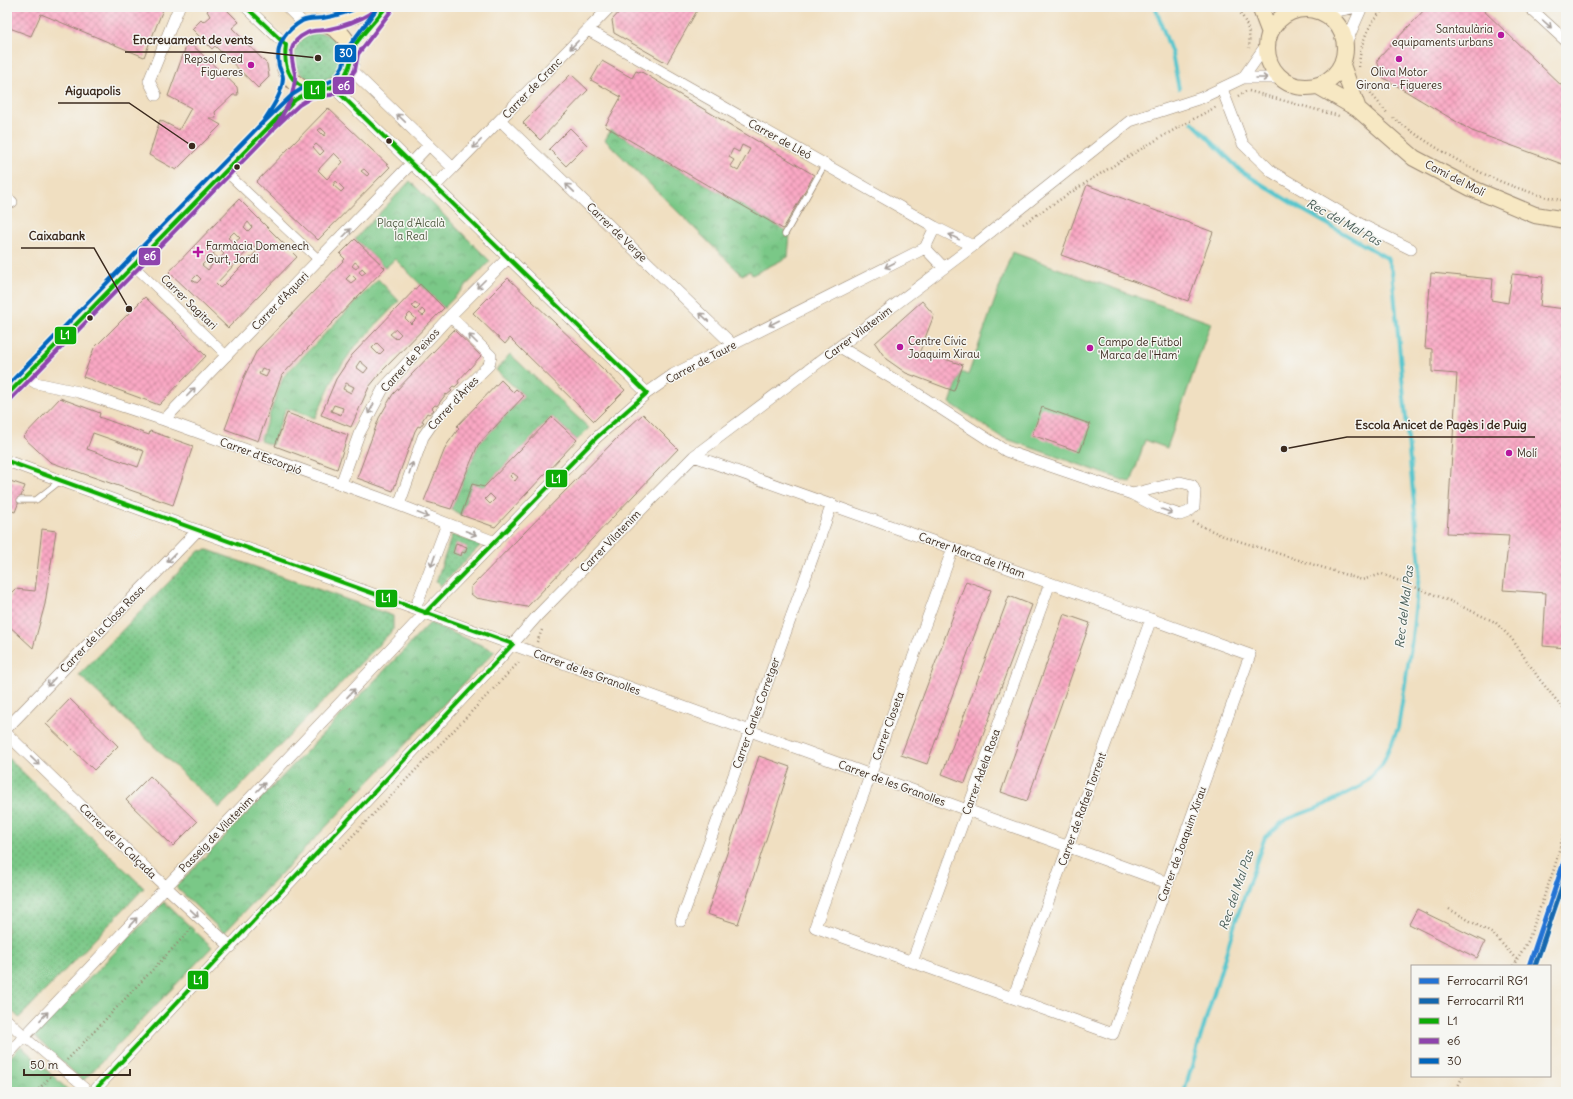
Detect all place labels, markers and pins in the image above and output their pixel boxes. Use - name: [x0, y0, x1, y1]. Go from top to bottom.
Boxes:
- place label: Santaulària equipaments urbans: [1392, 22, 1493, 49]
- callout: Encreuament de vents: [125, 28, 261, 52]
- marker: Santaulària equipaments urbans: [1496, 30, 1506, 40]
- place label: Repsol Cred Figueres: [184, 52, 244, 79]
- marker: Oliva Motor Girona - Figueres: [1394, 54, 1404, 64]
- marker: Repsol Cred Figueres: [246, 60, 256, 70]
- place label: Oliva Motor Girona - Figueres: [1356, 65, 1442, 92]
- callout: Aiguapolis: [58, 79, 129, 103]
- unlabelled marker: [384, 136, 394, 146]
- unlabelled marker: [232, 162, 242, 172]
- callout: Caixabank: [21, 224, 94, 248]
- place label: Farmàcia Domenech Gurt, Jordi: [206, 239, 309, 266]
- marker: Farmàcia Domenech Gurt, Jordi: [193, 247, 203, 257]
- unlabelled marker: [85, 313, 95, 323]
- place label: Centre Cívic Joaquim Xirau: [908, 334, 980, 361]
- place label: Campo de Fútbol 'Marca de l'Ham': [1098, 335, 1182, 362]
- marker: Centre Cívic Joaquim Xirau: [895, 342, 905, 352]
- marker: Campo de Fútbol 'Marca de l'Ham': [1085, 343, 1095, 353]
- callout: Escola Anicet de Pagès i de Puig: [1347, 413, 1535, 437]
- place label: Molí: [1517, 446, 1537, 460]
- marker: Molí: [1504, 448, 1514, 458]

